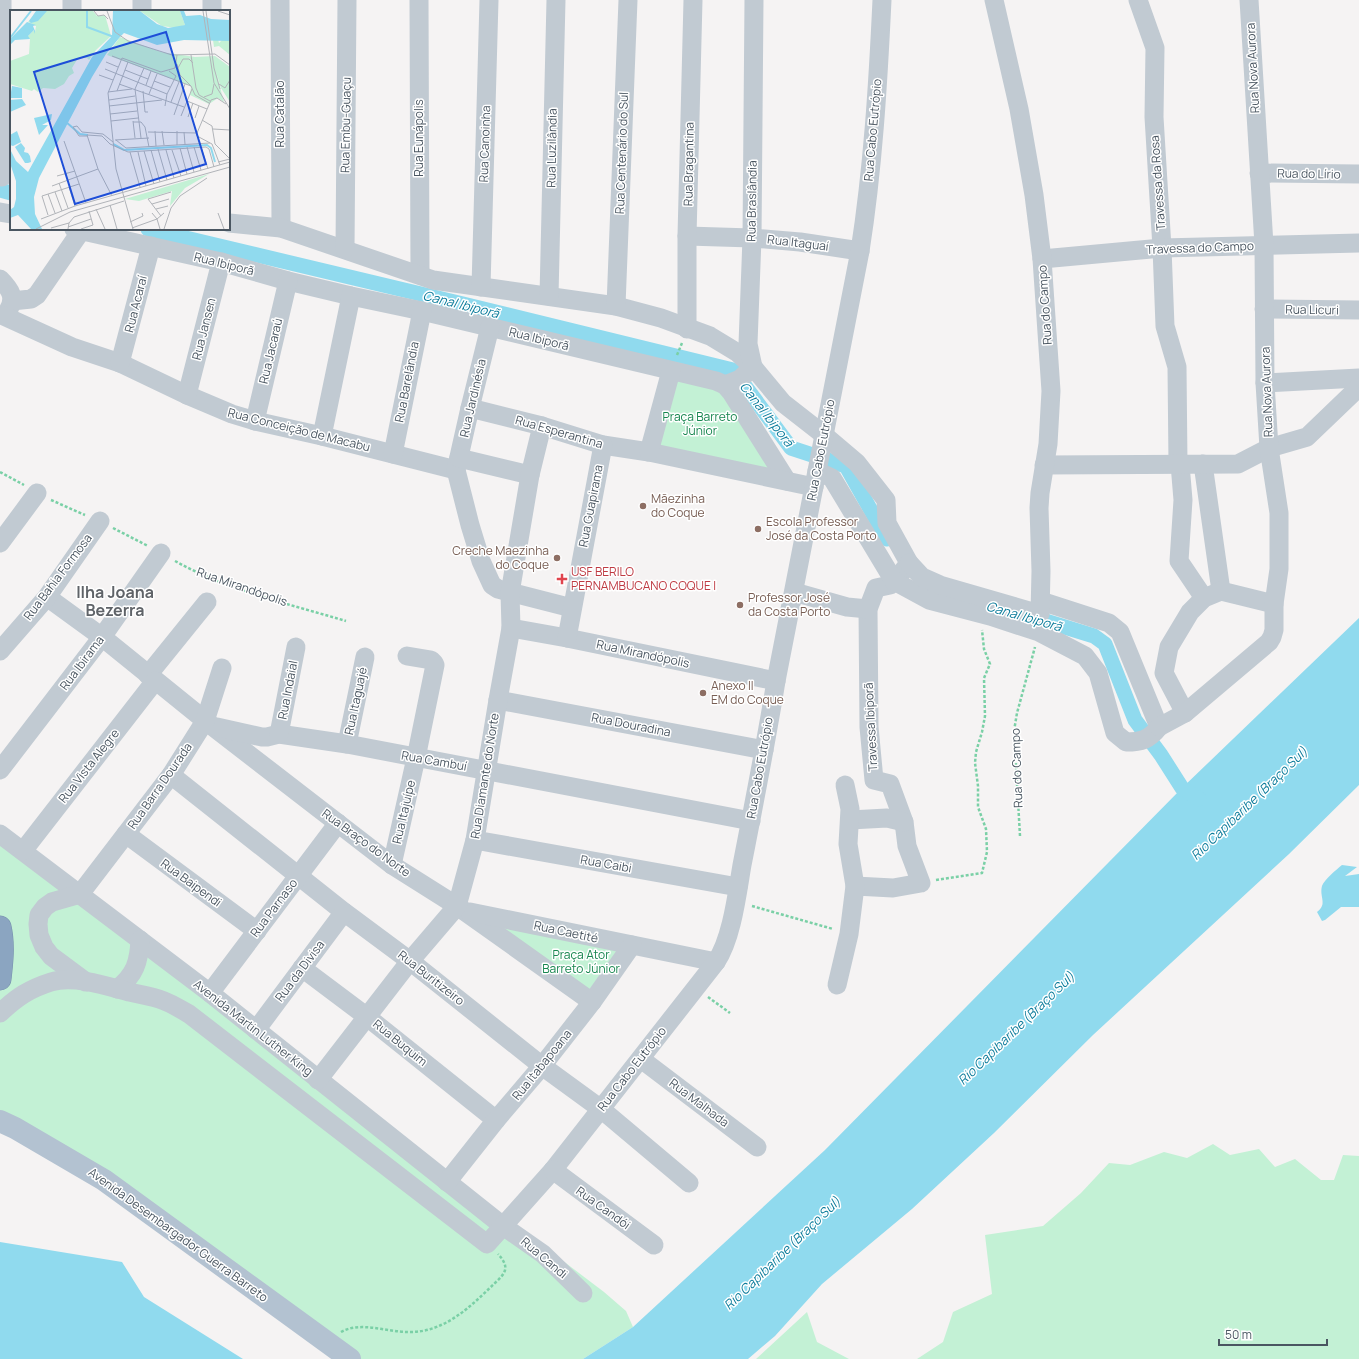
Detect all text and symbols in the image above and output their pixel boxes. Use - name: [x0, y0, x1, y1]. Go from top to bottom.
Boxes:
- inset map: [10, 10, 230, 230]
- street label: Rua Nova Aurora: [1242, 22, 1263, 114]
- street label: Rua Embu-Guaçu: [336, 77, 355, 173]
- street label: Rua Cabo Eutrópio: [860, 78, 885, 182]
- street label: Rua Catalão: [271, 80, 288, 148]
- street label: Rua Centenário do Sul: [611, 92, 632, 214]
- street label: Rua Eunápolis: [410, 99, 427, 177]
- street label: Rua Canoinha: [475, 105, 494, 183]
- street label: Rua Luzilândia: [542, 108, 561, 188]
- street label: Rua Bragantina: [679, 122, 698, 206]
- street label: Travessa da Rosa: [1146, 135, 1169, 231]
- street label: Rua Braslândia: [742, 160, 761, 242]
- street label: Rua do Lírio: [1277, 164, 1341, 183]
- street label: Rua Itaguaí: [766, 230, 830, 255]
- street label: Travessa do Campo: [1146, 237, 1254, 258]
- street label: Rua Ibiporã: [192, 248, 256, 279]
- street label: Rua do Campo: [1033, 265, 1056, 346]
- street label: Rua Acaraí: [120, 273, 151, 334]
- water label: Canal Ibiporã: [421, 286, 503, 323]
- street label: Rua Jansen: [188, 296, 219, 362]
- street label: Rua Licuri: [1285, 301, 1339, 318]
- street label: Rua Jacaraú: [255, 316, 286, 386]
- street label: Rua Ibiporã: [507, 323, 571, 354]
- street label: Rua Barelândia: [390, 340, 423, 424]
- street label: Rua Nova Aurora: [1256, 347, 1277, 437]
- street label: Rua Jardinésia: [455, 357, 490, 439]
- water label: Canal Ibiporã: [736, 378, 799, 452]
- street label: Rua Cabo Eutrópio: [802, 398, 839, 502]
- street label: Rua Conceição de Macabu: [226, 404, 372, 455]
- park label: Praça Barreto Júnior: [663, 408, 737, 439]
- street label: Rua Esperantina: [513, 411, 605, 452]
- street label: Rua Guapirama: [574, 463, 607, 549]
- place label: Mãezinha do Coque: [651, 490, 705, 521]
- marker: Mãezinha do Coque: [638, 501, 648, 511]
- place label: Escola Professor José da Costa Porto: [766, 513, 877, 544]
- marker: Escola Professor José da Costa Porto: [753, 524, 763, 534]
- street label: Rua Bahia Formosa: [19, 530, 96, 623]
- place label: Creche Maezinha do Coque: [452, 542, 549, 573]
- marker: Creche Maezinha do Coque: [552, 553, 562, 563]
- street label: Rua Mirandópolis: [195, 563, 290, 610]
- place label: USF BERILO PERNAMBUCANO COQUE I: [571, 563, 716, 594]
- marker: USF BERILO PERNAMBUCANO COQUE I: [556, 573, 568, 585]
- district label: Ilha Joana Bezerra: [76, 581, 154, 621]
- place label: Professor José da Costa Porto: [748, 589, 830, 620]
- water label: Canal Ibiporã: [984, 597, 1066, 636]
- marker: Professor José da Costa Porto: [735, 600, 745, 610]
- street label: Rua Ibirama: [56, 632, 108, 693]
- street label: Rua Mirandópolis: [595, 635, 691, 672]
- street label: Rua Indaial: [273, 659, 302, 721]
- street label: Rua Itaguajé: [340, 665, 371, 736]
- place label: Anexo II EM do Coque: [711, 677, 784, 708]
- street label: Travessa Ibiporã: [860, 682, 881, 772]
- marker: Anexo II EM do Coque: [698, 688, 708, 698]
- street label: Rua Douradina: [590, 708, 672, 741]
- street label: Rua Diamante do Norte: [466, 712, 503, 840]
- street label: Rua Cabo Eutrópio: [742, 716, 777, 820]
- street label: Rua Vista Alegre: [54, 725, 123, 806]
- street label: Rua do Campo: [1007, 728, 1026, 808]
- street label: Rua Barra Dourada: [123, 739, 196, 832]
- water label: Rio Capibaribe (Braço Sul): [1187, 742, 1312, 864]
- street label: Rua Cambuí: [400, 746, 468, 775]
- street label: Rua Itajuípe: [388, 778, 419, 846]
- street label: Rua Braço do Norte: [319, 805, 414, 881]
- street label: Rua Caibi: [579, 851, 633, 876]
- street label: Rua Baipendi: [157, 855, 225, 910]
- street label: Rua Parnaso: [246, 875, 301, 940]
- street label: Rua Caetité: [532, 916, 600, 947]
- street label: Rua da Divisa: [271, 937, 328, 1005]
- street label: Rua Buritizeiro: [395, 946, 468, 1009]
- park label: Praça Ator Barreto Júnior: [542, 946, 621, 977]
- water label: Rio Capibaribe (Braço Sul): [954, 967, 1079, 1089]
- street label: Avenida Martin Luther King: [190, 976, 317, 1080]
- street label: Rua Buquim: [370, 1015, 431, 1070]
- street label: Rua Cabo Eutrópio: [593, 1023, 670, 1114]
- street label: Rua Itabapoana: [508, 1026, 575, 1104]
- street label: Rua Malhada: [666, 1074, 733, 1131]
- street label: Avenida Desembargador Guerra Barreto: [85, 1164, 272, 1306]
- street label: Rua Candói: [573, 1182, 634, 1233]
- water label: Rio Capibaribe (Braço Sul): [720, 1192, 845, 1314]
- street label: Rua Candi: [517, 1233, 571, 1282]
- scale bar: [1219, 1321, 1327, 1347]
- text: 50 m: [1225, 1326, 1252, 1343]

